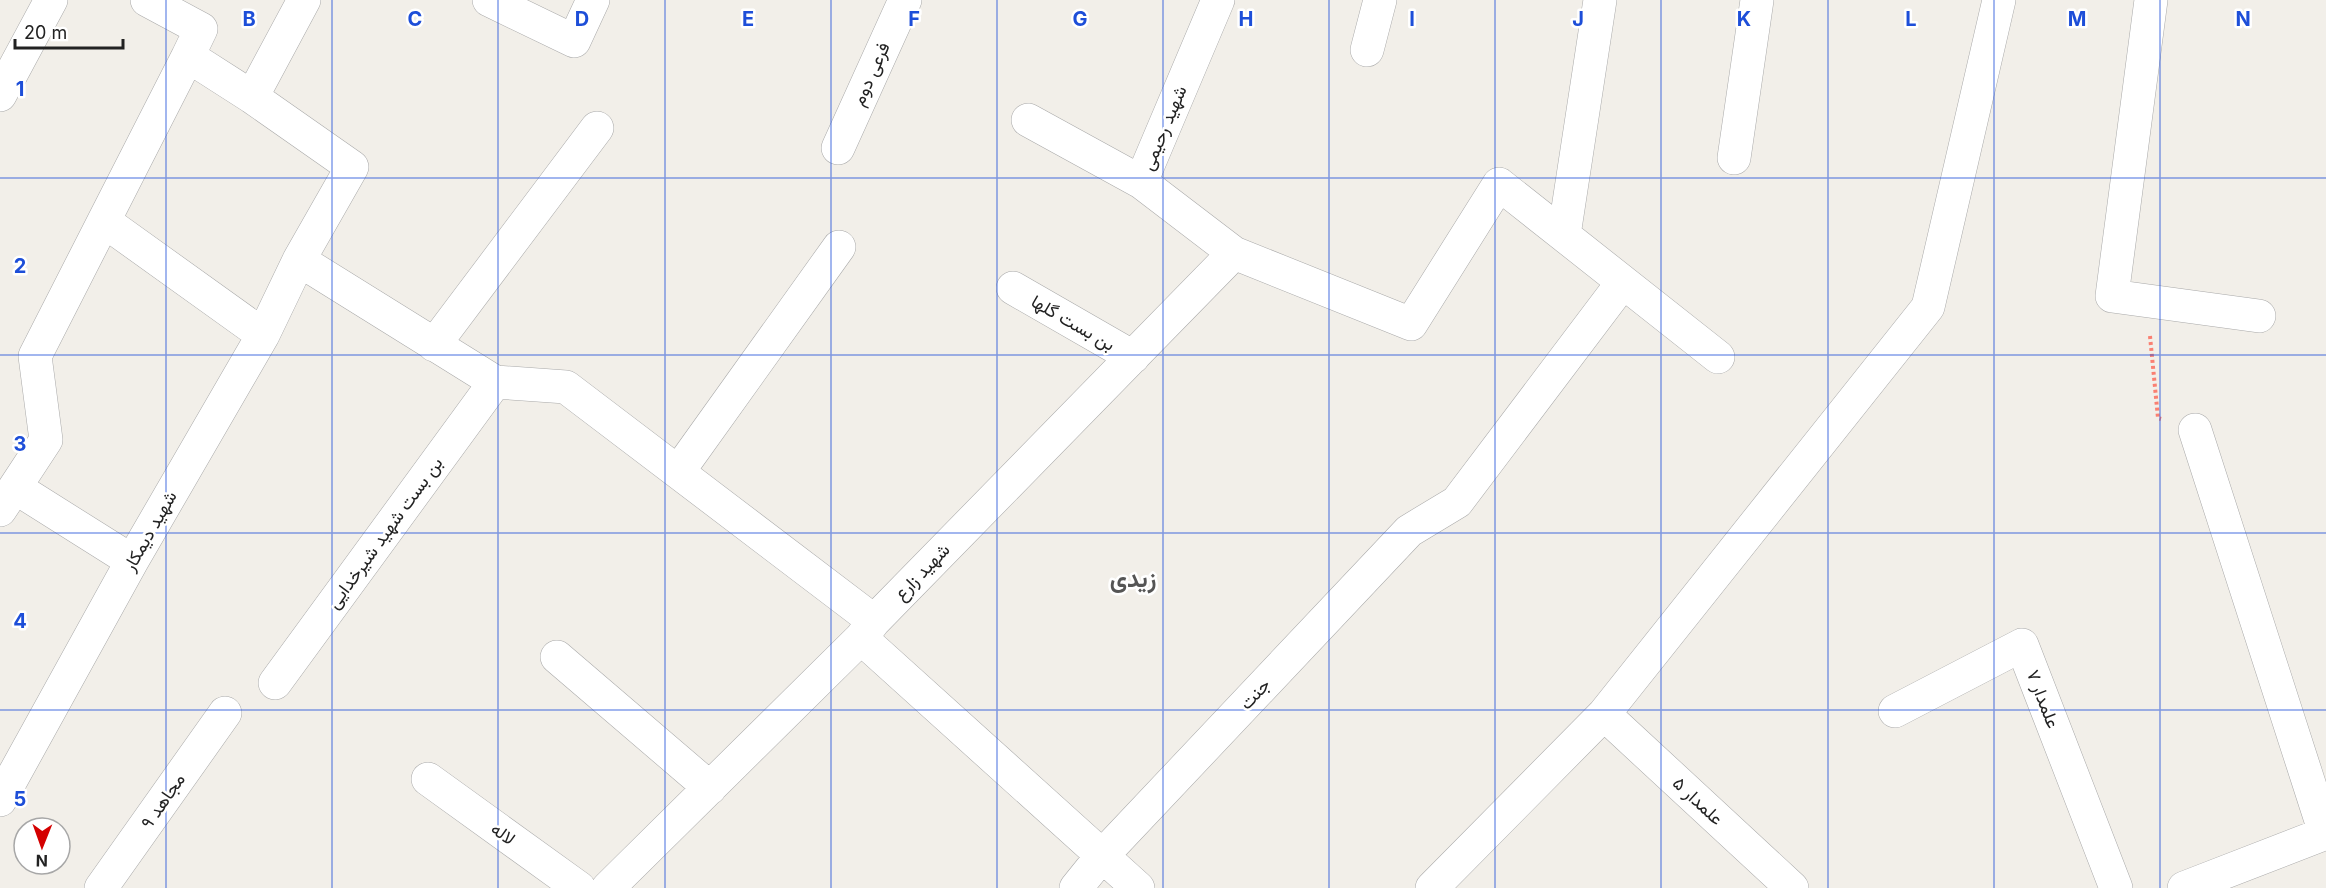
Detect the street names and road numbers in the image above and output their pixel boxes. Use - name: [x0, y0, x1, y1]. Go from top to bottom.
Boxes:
- street label: فرعی دوم: [847, 39, 896, 110]
- street label: شهید رحیمی: [1136, 82, 1192, 174]
- street label: بن بست گلها: [1027, 290, 1119, 356]
- street label: بن بست شهید شیرخدایی: [322, 453, 448, 613]
- street label: شهید دیمکار: [118, 487, 182, 576]
- street label: شهید زارع: [890, 539, 955, 606]
- street label: علمدار ۷: [2022, 667, 2064, 731]
- street label: جنت: [1235, 674, 1274, 714]
- street label: مجاهد ۹: [136, 769, 189, 832]
- street label: علمدار ۵: [1668, 772, 1728, 830]
- street label: لاله: [487, 818, 519, 849]

